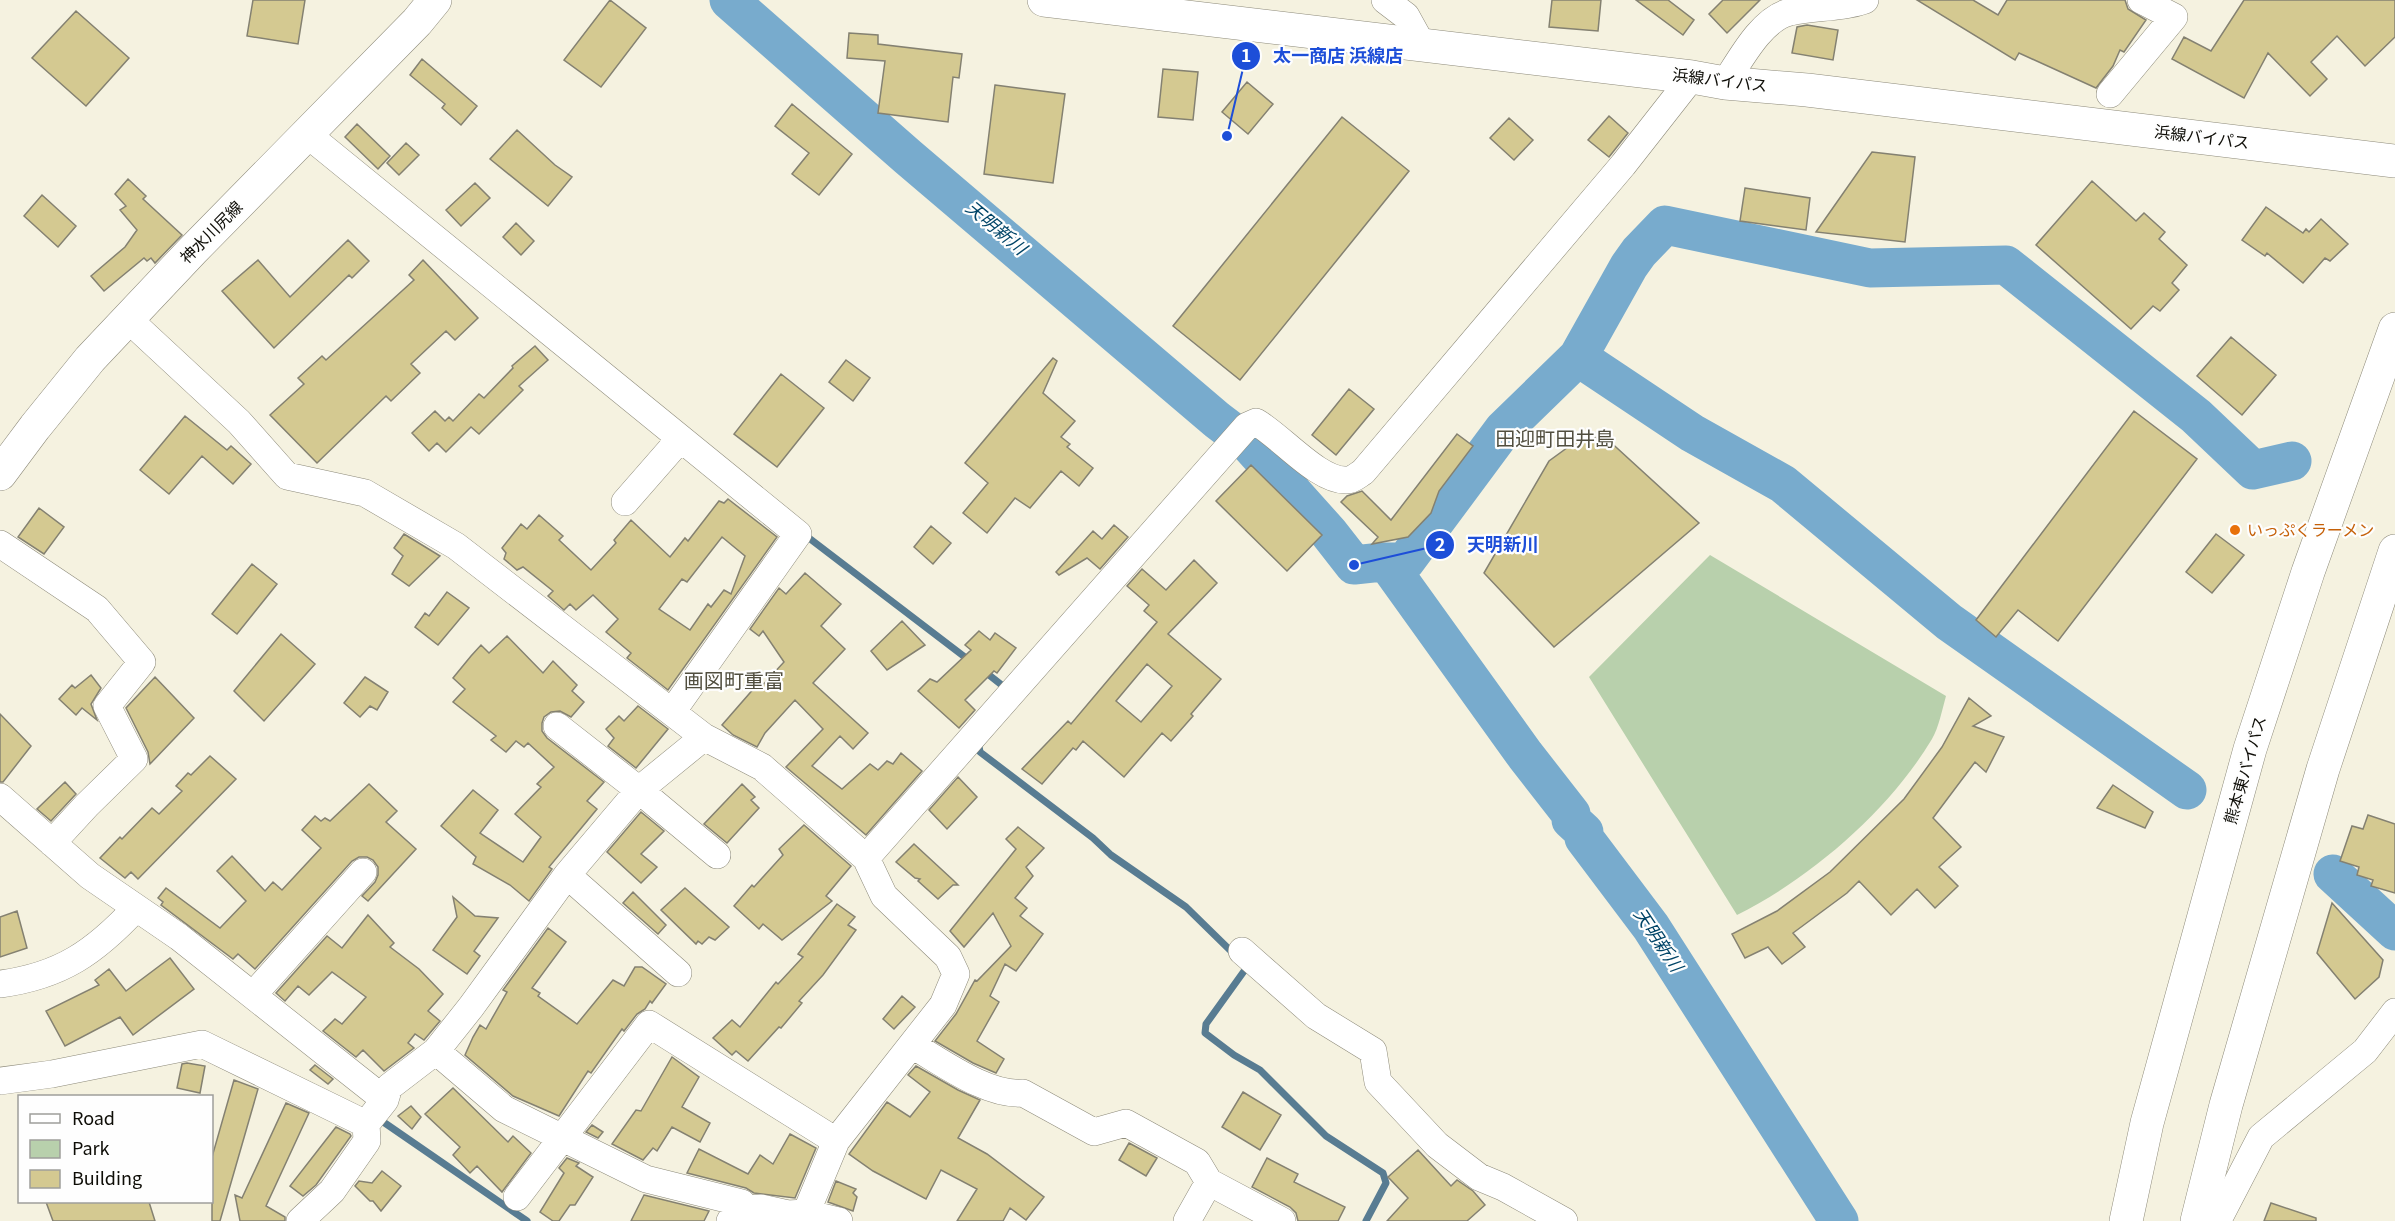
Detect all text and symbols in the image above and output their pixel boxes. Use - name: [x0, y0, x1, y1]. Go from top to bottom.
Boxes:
- callout: 太一商店 浜線店: [1231, 38, 1415, 74]
- text: 1: [1241, 41, 1251, 67]
- text: 太一商店 浜線店: [1273, 41, 1403, 67]
- street label: 浜線バイパス: [1671, 61, 1769, 97]
- street label: 浜線バイパス: [2153, 118, 2251, 154]
- water label: 天明新川: [961, 193, 1035, 261]
- street label: 神水川尻線: [174, 195, 247, 268]
- district label: 田迎町田井島: [1495, 423, 1615, 452]
- place label: いっぷくラーメン: [2247, 517, 2374, 541]
- marker: いっぷくラーメン: [2228, 523, 2242, 537]
- callout: 天明新川: [1425, 527, 1551, 563]
- text: 2: [1435, 530, 1445, 556]
- text: 天明新川: [1467, 530, 1539, 556]
- district label: 画図町重富: [684, 665, 784, 694]
- street label: 熊本東バイパス: [2217, 713, 2271, 827]
- water label: 天明新川: [1629, 902, 1692, 978]
- legend: [18, 1095, 213, 1203]
- text: Road: [72, 1104, 115, 1130]
- text: Park: [72, 1134, 110, 1160]
- text: Building: [72, 1164, 142, 1190]

